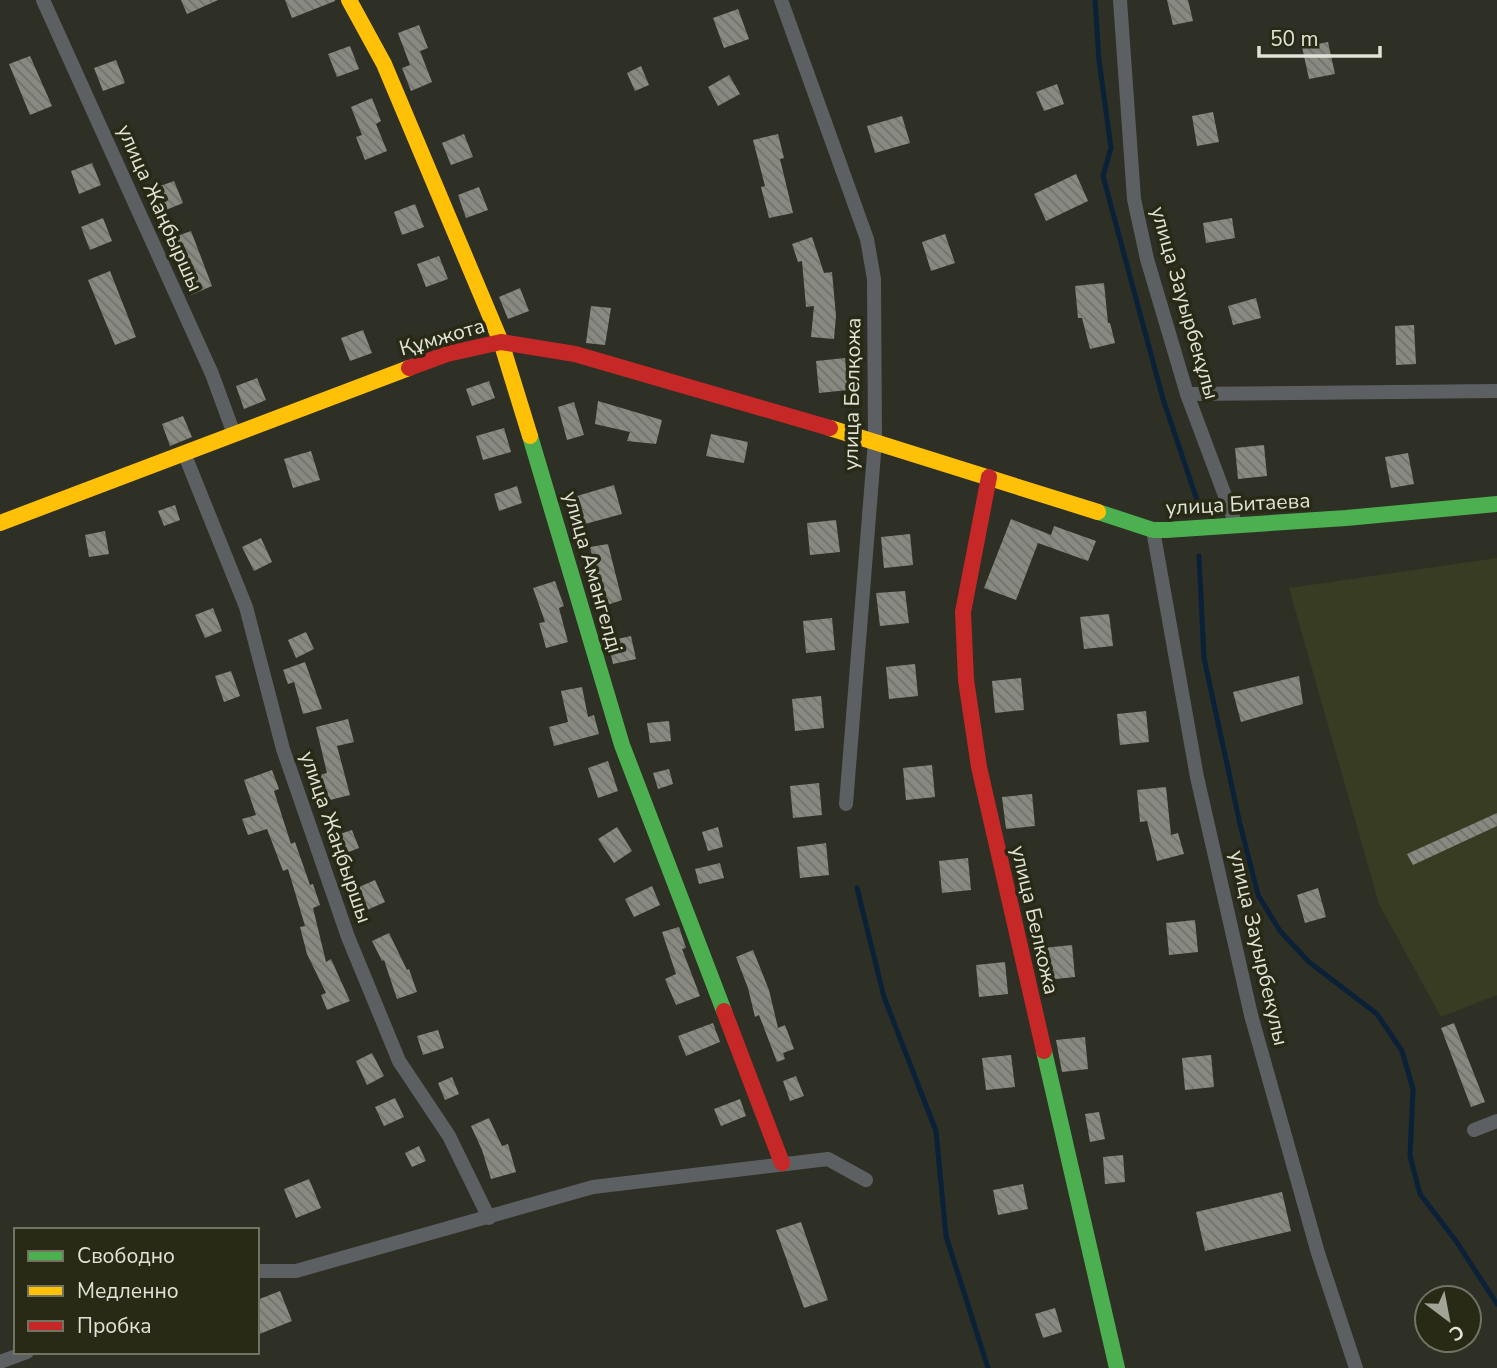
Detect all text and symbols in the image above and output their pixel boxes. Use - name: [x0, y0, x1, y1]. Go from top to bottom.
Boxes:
- scale bar: [1259, 14, 1380, 58]
- text: 50 m: [1270, 25, 1319, 53]
- street label: улица Жаңбыршы: [111, 120, 209, 296]
- street label: улица Зауырбекұлы: [1144, 203, 1226, 403]
- street label: Құмжота: [396, 311, 488, 363]
- street label: улица Белқожа: [837, 317, 867, 471]
- street label: улица Битаева: [1165, 486, 1311, 522]
- street label: улица Амангелді: [557, 488, 629, 656]
- street label: улица Жаңбыршы: [293, 747, 379, 927]
- street label: улица Белкожа: [1004, 843, 1066, 997]
- street label: улица Зауырбекулы: [1223, 848, 1295, 1048]
- legend: [14, 1228, 259, 1354]
- text: Свободно: [77, 1242, 175, 1270]
- text: Медленно: [77, 1277, 179, 1305]
- north arrow: [1413, 1284, 1483, 1354]
- text: Пробка: [77, 1312, 151, 1340]
- text: С: [1444, 1318, 1469, 1347]

